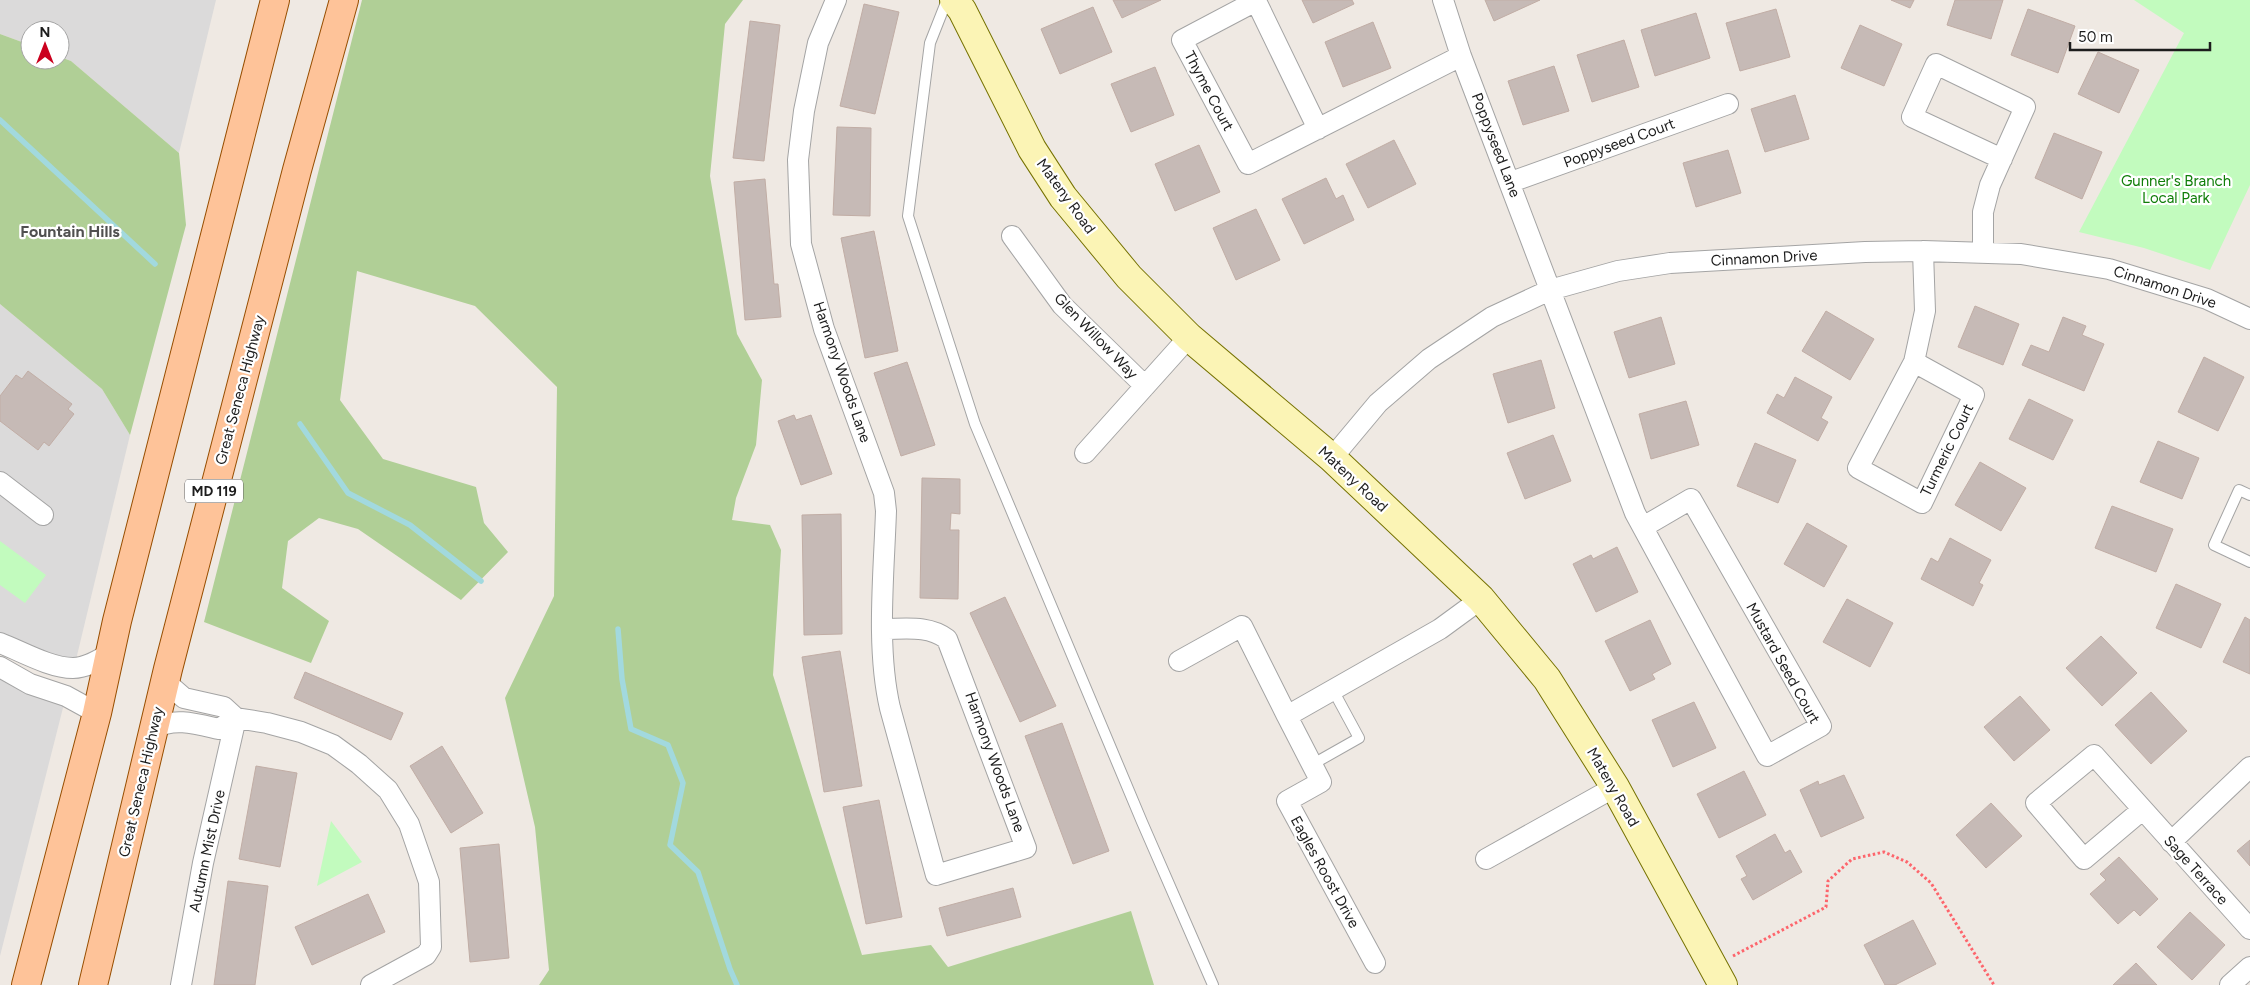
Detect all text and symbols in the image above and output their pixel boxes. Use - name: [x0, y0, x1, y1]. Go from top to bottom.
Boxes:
- north arrow: [20, 20, 70, 70]
- scale bar: [2070, 20, 2210, 52]
- text: N: [40, 24, 50, 41]
- text: 50 m: [2078, 28, 2113, 46]
- street label: Thyme Court: [1180, 48, 1238, 134]
- street label: Poppyseed Lane: [1468, 90, 1524, 200]
- street label: Poppyseed Court: [1561, 114, 1677, 171]
- street label: Mateny Road: [1033, 155, 1099, 237]
- park label: Gunner's Branch Local Park: [2121, 172, 2231, 207]
- district label: Fountain Hills: [20, 222, 120, 241]
- street label: Cinnamon Drive: [1710, 246, 1818, 270]
- street label: Cinnamon Drive: [2111, 262, 2219, 312]
- street label: Glen Willow Way: [1050, 289, 1142, 383]
- street label: Harmony Woods Lane: [809, 299, 875, 445]
- street label: Great Seneca Highway: [211, 313, 269, 467]
- street label: Turmeric Court: [1917, 400, 1977, 499]
- street label: Mateny Road: [1314, 442, 1392, 516]
- road number: MD 119: [185, 480, 243, 502]
- street label: Mustard Seed Court: [1742, 599, 1824, 727]
- street label: Harmony Woods Lane: [961, 689, 1029, 835]
- street label: Great Seneca Highway: [115, 705, 167, 859]
- street label: Mateny Road: [1583, 744, 1643, 830]
- street label: Autumn Mist Drive: [185, 788, 229, 914]
- street label: Eagles Roost Drive: [1287, 813, 1363, 931]
- street label: Sage Terrace: [2160, 832, 2232, 908]

